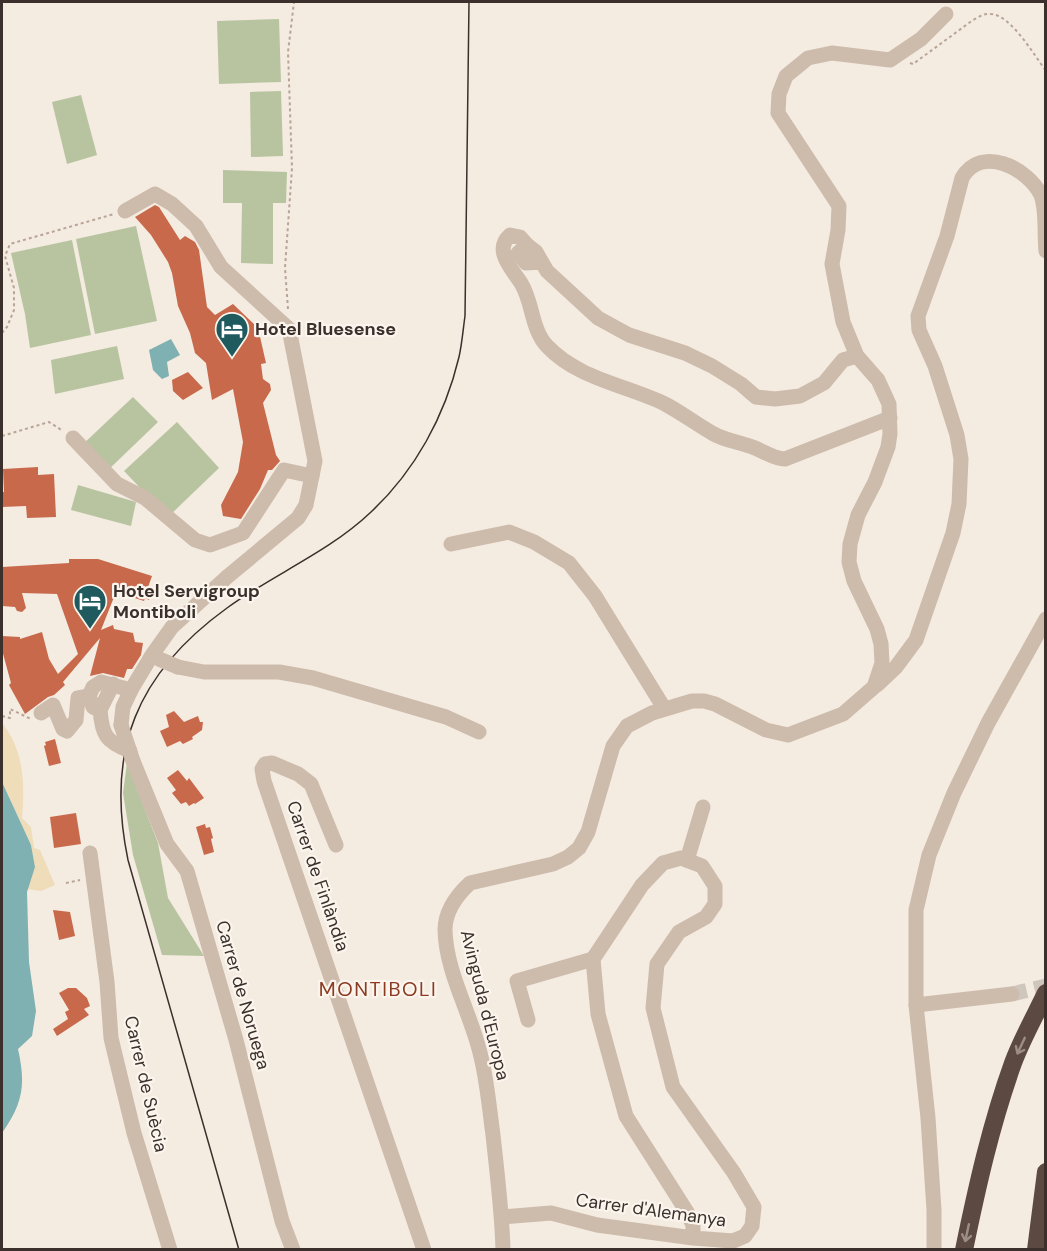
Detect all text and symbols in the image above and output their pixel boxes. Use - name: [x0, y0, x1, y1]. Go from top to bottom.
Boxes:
- hotel icon: Hotel Bluesense: [214, 311, 250, 358]
- place label: Hotel Bluesense: [255, 317, 396, 341]
- place label: Hotel Servigroup Montiboli: [113, 579, 260, 624]
- hotel icon: Hotel Servigroup Montiboli: [72, 583, 108, 630]
- street label: Carrer de Finlàndia: [281, 798, 355, 954]
- street label: Carrer de Noruega: [210, 918, 276, 1072]
- street label: Avinguda d'Europa: [455, 927, 515, 1083]
- district label: MONTIBOLI: [319, 976, 437, 1002]
- street label: Carrer de Suècia: [119, 1014, 173, 1154]
- one-way arrow: [1015, 1036, 1026, 1054]
- street label: Carrer d'Alemanya: [574, 1188, 728, 1232]
- one-way arrow: [961, 1223, 973, 1242]

